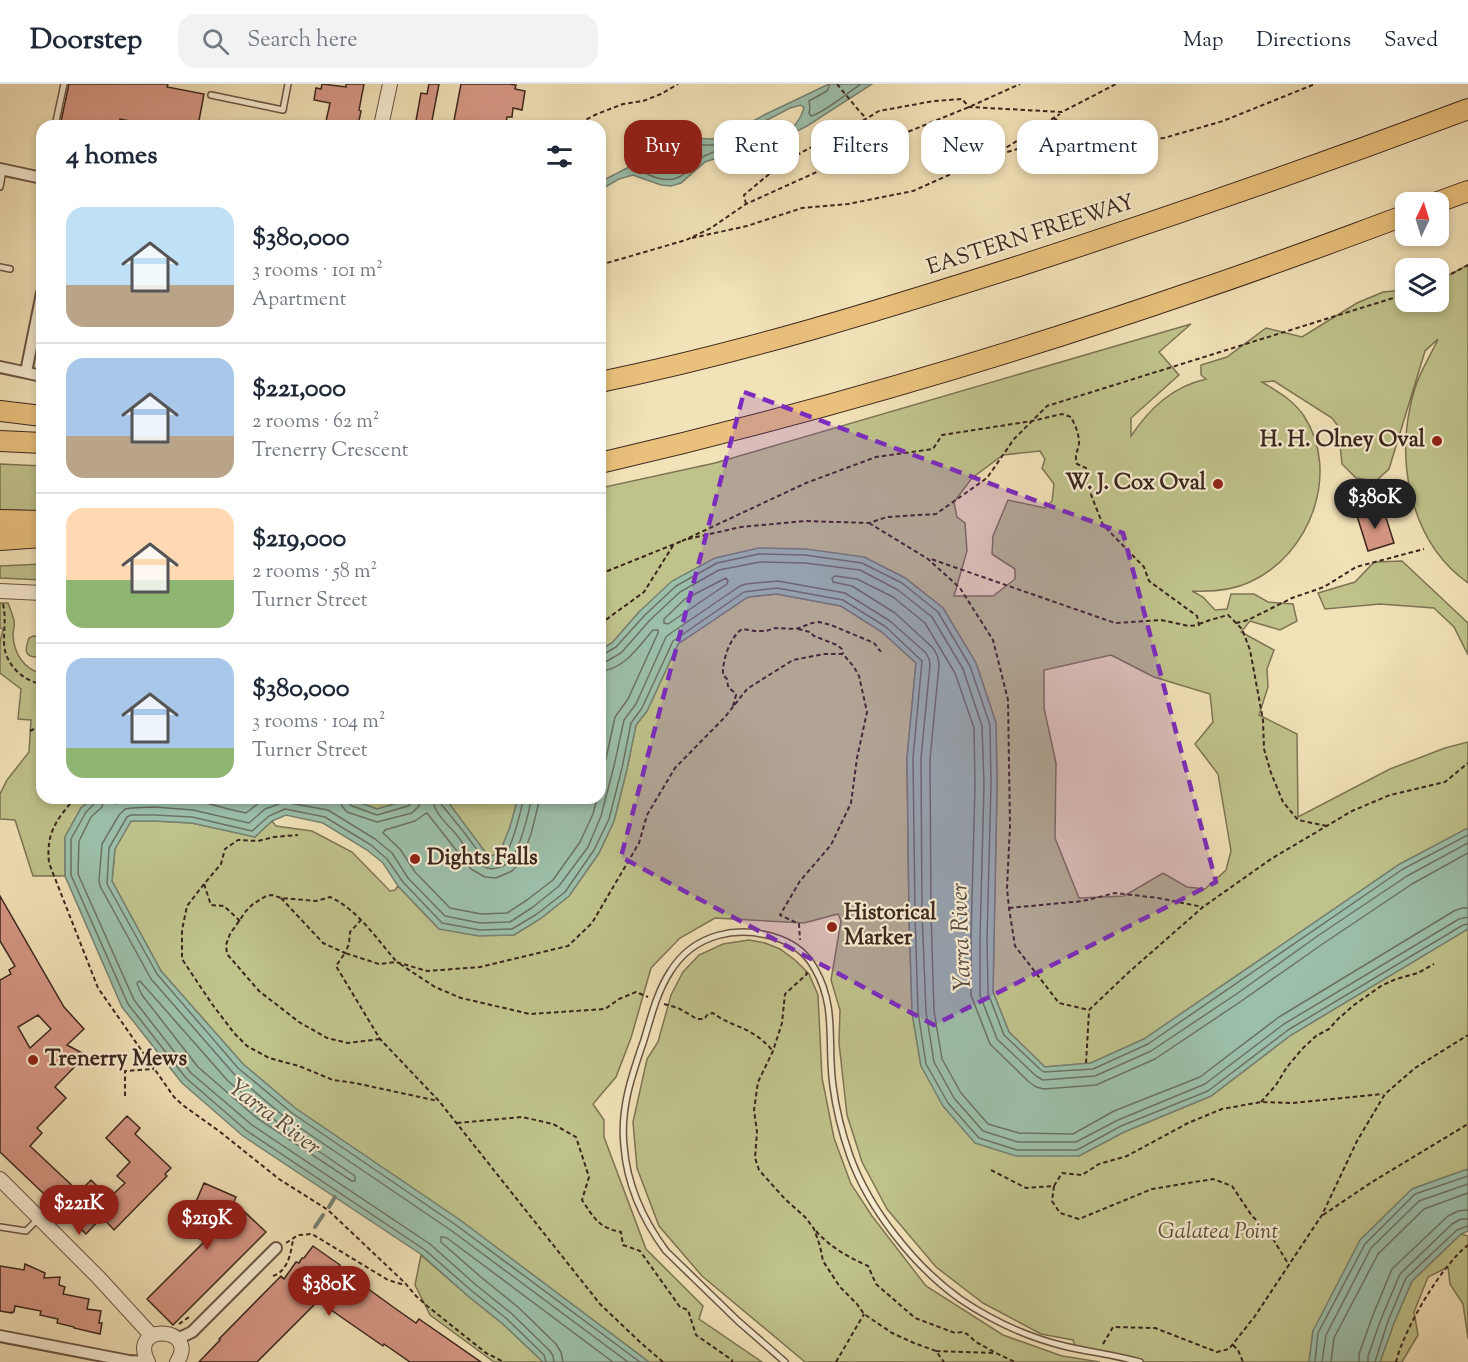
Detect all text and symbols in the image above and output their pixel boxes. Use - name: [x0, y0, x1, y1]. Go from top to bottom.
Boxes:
- search box: [178, 14, 598, 68]
- text: Doorstep: [30, 21, 142, 61]
- icon: search: [199, 25, 232, 58]
- text: Search here: [247, 25, 358, 57]
- text: Map: [1183, 26, 1223, 56]
- text: Directions: [1256, 26, 1351, 56]
- text: Saved: [1384, 26, 1438, 56]
- chip: Buy: [624, 120, 702, 174]
- chip: Rent: [714, 120, 799, 174]
- chip: Filters: [811, 120, 909, 174]
- chip: New: [921, 120, 1005, 174]
- chip: Apartment: [1017, 120, 1158, 174]
- text: 4 homes: [66, 138, 157, 175]
- icon: filters: [543, 140, 576, 173]
- street label: EASTERN FREEWAY: [923, 187, 1139, 285]
- north arrow: [1395, 192, 1449, 246]
- map controls: [1395, 192, 1449, 312]
- text: $380,000: [252, 220, 349, 257]
- icon: home: [114, 231, 186, 303]
- text: 3 rooms · 101 m²: [252, 257, 383, 286]
- button: layers: [1395, 258, 1449, 312]
- text: Apartment: [252, 286, 347, 315]
- text: $221,000: [252, 371, 346, 408]
- icon: home: [114, 382, 186, 454]
- text: 2 rooms · 62 m²: [252, 408, 380, 437]
- place label: H. H. Olney Oval: [1260, 425, 1426, 457]
- marker: H. H. Olney Oval: [1430, 434, 1444, 448]
- text: Trenerry Crescent: [252, 437, 409, 466]
- place label: W. J. Cox Oval: [1065, 468, 1207, 500]
- marker: W. J. Cox Oval: [1211, 477, 1225, 491]
- pin: $380K: [1333, 479, 1417, 530]
- text: $380K: [1348, 484, 1402, 513]
- text: $219,000: [252, 521, 346, 558]
- icon: home: [114, 532, 186, 604]
- text: 2 rooms · 58 m²: [252, 558, 377, 587]
- text: Turner Street: [252, 587, 368, 616]
- text: $380,000: [252, 671, 349, 708]
- icon: home: [114, 682, 186, 754]
- text: 3 rooms · 104 m²: [252, 708, 386, 737]
- text: Turner Street: [252, 737, 368, 766]
- place label: Dights Falls: [427, 843, 538, 875]
- marker: Dights Falls: [408, 852, 422, 866]
- water label: Yarra River: [943, 882, 981, 992]
- place label: Historical Marker: [844, 898, 937, 955]
- marker: Historical Marker: [825, 920, 839, 934]
- place label: Trenerry Mews: [45, 1044, 187, 1076]
- marker: Trenerry Mews: [26, 1053, 40, 1067]
- water label: Yarra River: [220, 1072, 328, 1165]
- pin: $221K: [37, 1185, 121, 1236]
- text: $221K: [54, 1190, 104, 1219]
- pin: $219K: [165, 1200, 249, 1251]
- text: $219K: [182, 1205, 232, 1234]
- park label: Galatea Point: [1158, 1217, 1279, 1249]
- pin: $380K: [287, 1266, 371, 1317]
- text: $380K: [302, 1271, 356, 1300]

